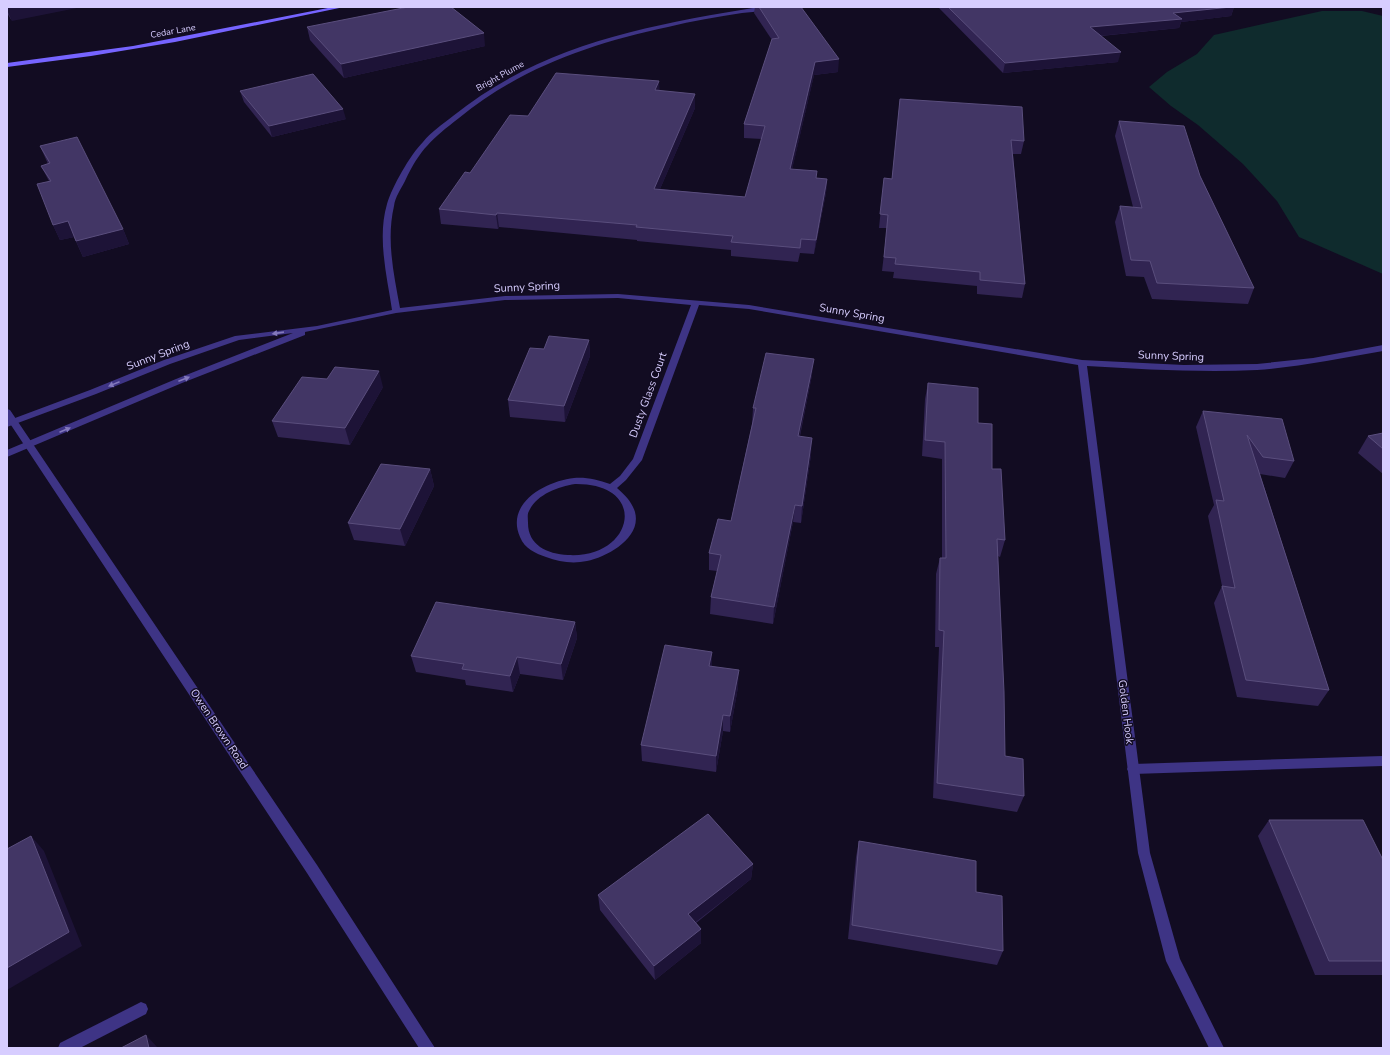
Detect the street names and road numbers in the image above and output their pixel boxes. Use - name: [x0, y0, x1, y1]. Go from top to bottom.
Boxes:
- street label: Cedar Lane: [149, 21, 197, 41]
- street label: Bright Plume: [474, 58, 526, 94]
- street label: Sunny Spring: [494, 278, 560, 296]
- street label: Sunny Spring: [818, 300, 886, 326]
- street label: Sunny Spring: [124, 336, 192, 374]
- street label: Sunny Spring: [1138, 347, 1204, 365]
- street label: Dusty Glass Court: [626, 350, 670, 440]
- street label: Golden Hook: [1115, 679, 1137, 746]
- street label: Owen Brown Road: [187, 686, 251, 772]

